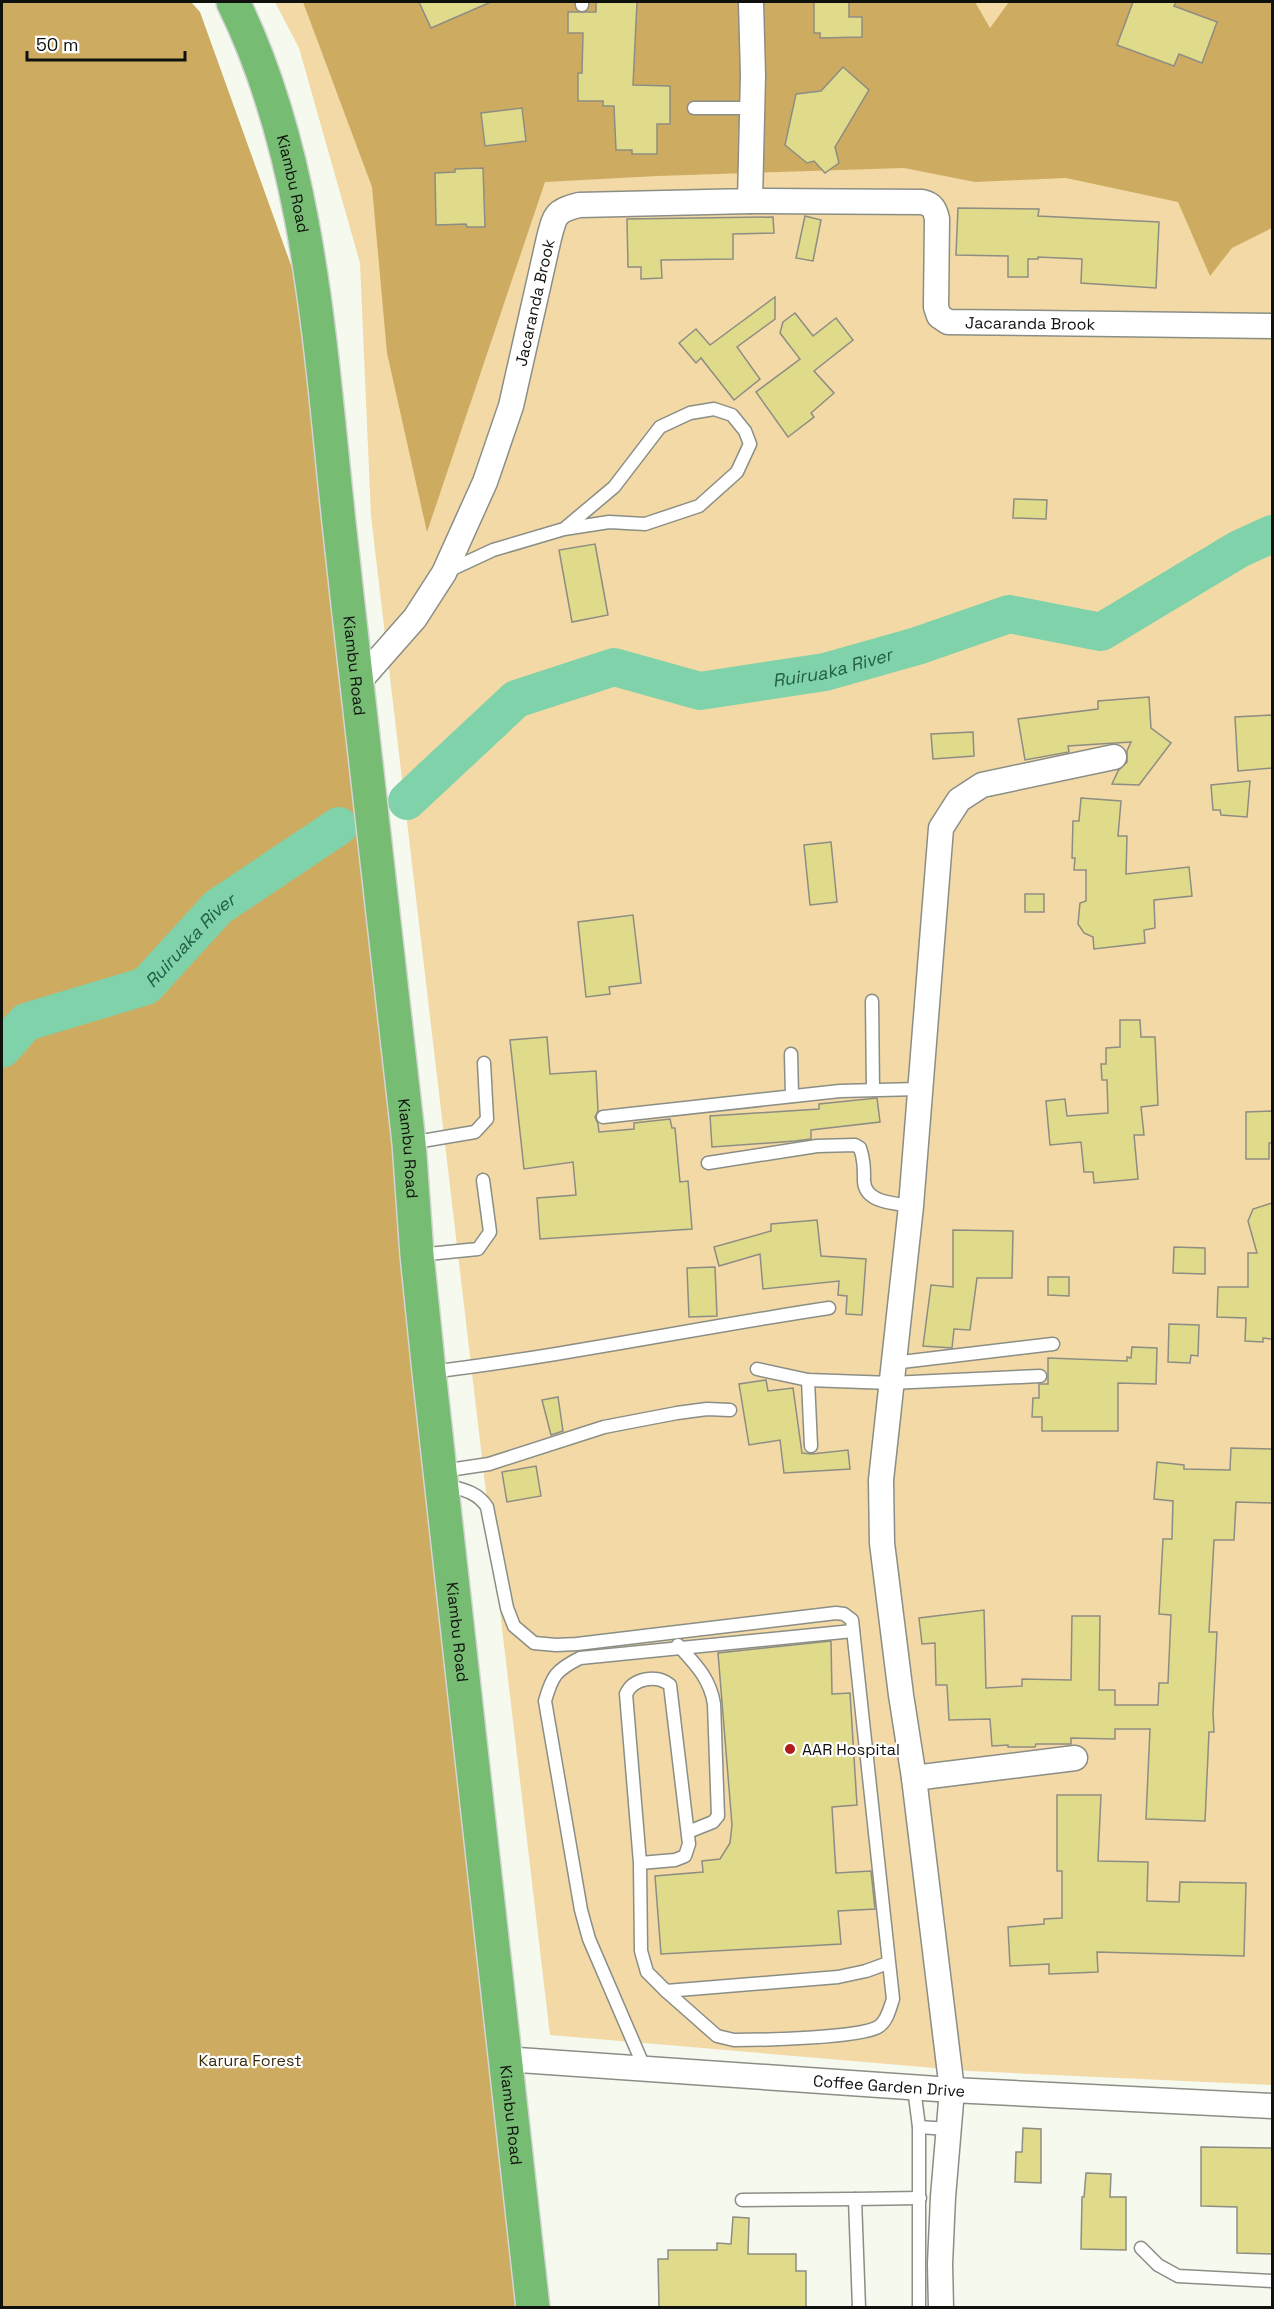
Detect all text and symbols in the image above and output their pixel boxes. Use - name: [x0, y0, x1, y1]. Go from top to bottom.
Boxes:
- scale bar: [27, 24, 184, 62]
- text: 50 m: [36, 33, 78, 56]
- street label: Kiambu Road: [272, 132, 314, 235]
- street label: Jacaranda Brook: [510, 236, 559, 368]
- street label: Jacaranda Brook: [965, 312, 1096, 334]
- street label: Kiambu Road: [339, 615, 371, 716]
- water label: Ruiruaka River: [771, 642, 897, 691]
- water label: Ruiruaka River: [139, 886, 241, 992]
- street label: Kiambu Road: [393, 1098, 423, 1199]
- street label: Kiambu Road: [442, 1581, 474, 1683]
- place label: AAR Hospital: [802, 1739, 900, 1760]
- marker: AAR Hospital: [783, 1742, 797, 1756]
- park label: Karura Forest: [198, 2050, 302, 2071]
- street label: Kiambu Road: [496, 2064, 528, 2166]
- street label: Coffee Garden Drive: [812, 2070, 966, 2101]

